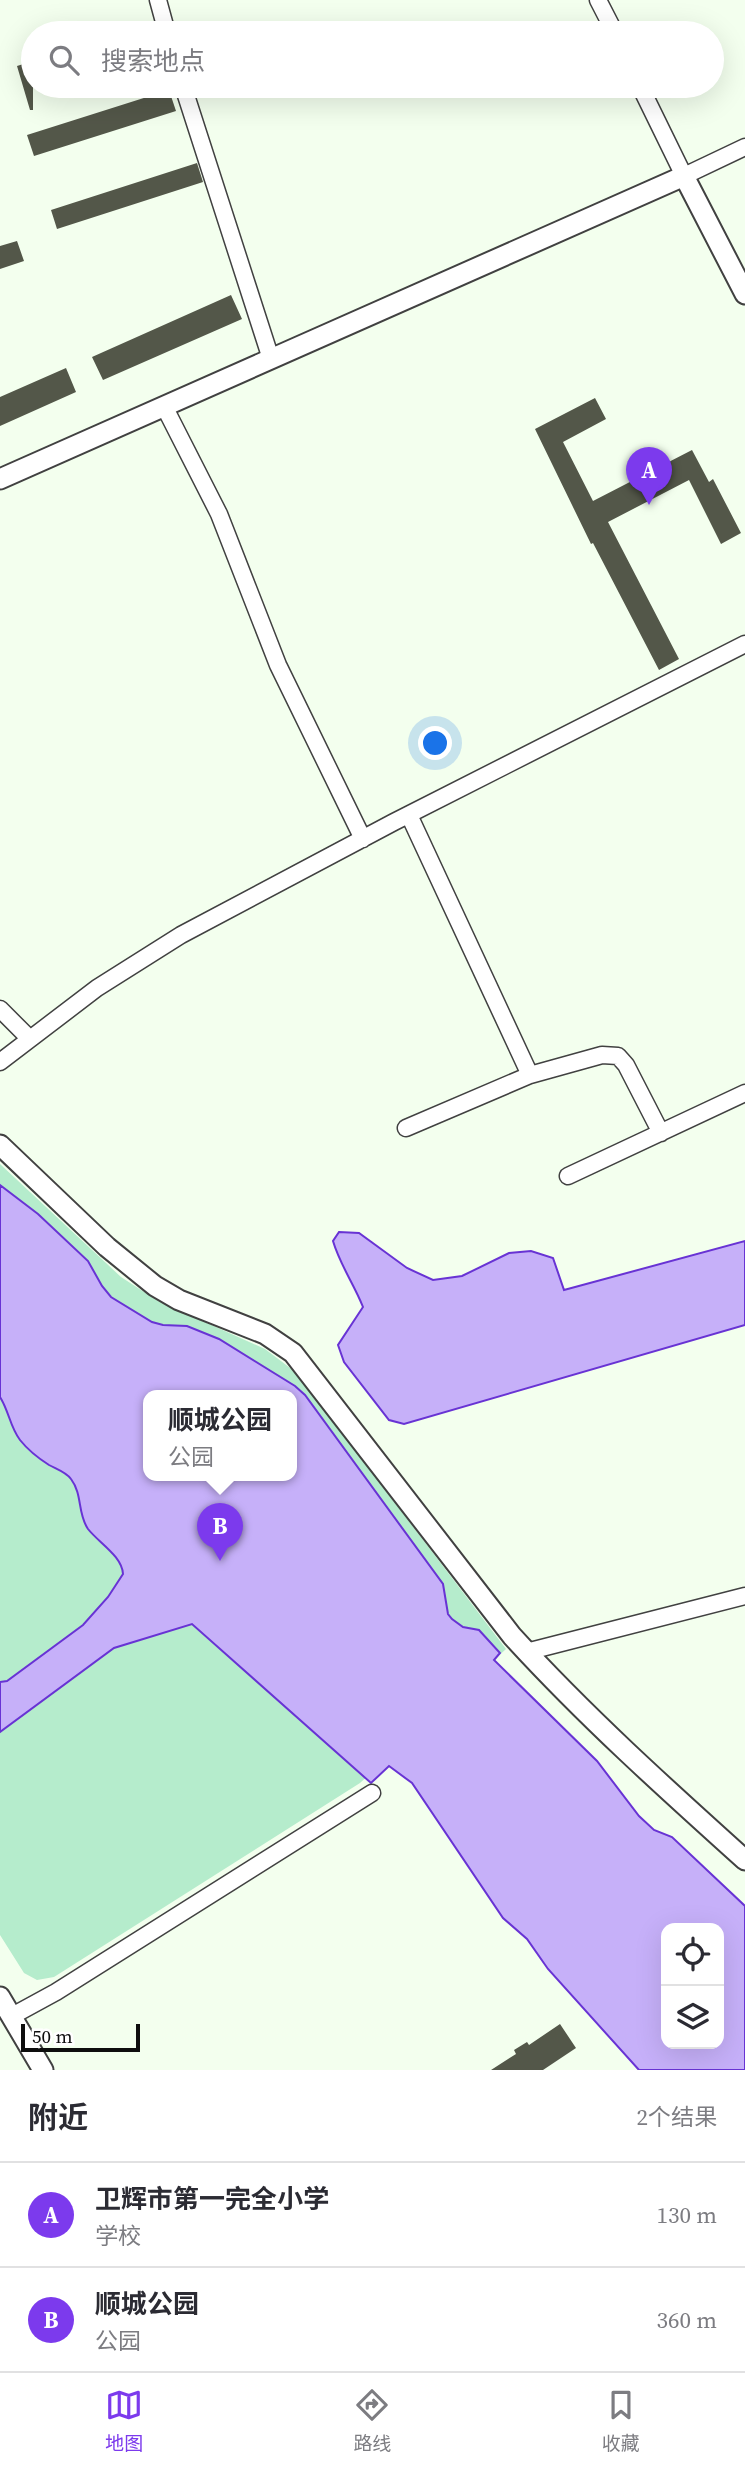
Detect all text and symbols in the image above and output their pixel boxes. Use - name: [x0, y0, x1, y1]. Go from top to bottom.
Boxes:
- search box: [21, 21, 724, 98]
- icon: search: [45, 41, 83, 79]
- text: 搜索地点: [101, 43, 205, 79]
- pin: A: [626, 447, 672, 505]
- your location: [418, 726, 452, 760]
- popup: [143, 1390, 297, 1481]
- text: 顺城公园: [168, 1402, 272, 1438]
- text: 公园: [168, 1441, 214, 1473]
- pin: B: [197, 1503, 243, 1561]
- map controls: [661, 1923, 724, 2049]
- button: locate: [661, 1923, 724, 1986]
- button: layers: [661, 1986, 724, 2049]
- scale bar: [21, 2021, 140, 2053]
- text: 50 m: [32, 2023, 73, 2049]
- text: 附近: [28, 2097, 88, 2138]
- text: 2个结果: [637, 2101, 717, 2133]
- text: 卫辉市第一完全小学: [95, 2181, 329, 2217]
- text: A: [43, 2199, 59, 2231]
- text: 130 m: [656, 2199, 717, 2231]
- text: 学校: [95, 2220, 141, 2252]
- text: 顺城公园: [95, 2286, 199, 2322]
- text: B: [44, 2304, 58, 2336]
- text: 360 m: [656, 2304, 717, 2336]
- text: 公园: [95, 2325, 141, 2357]
- tab: 地图: [105, 2386, 143, 2456]
- tab: 路线: [353, 2386, 392, 2456]
- tab: 收藏: [602, 2386, 640, 2456]

